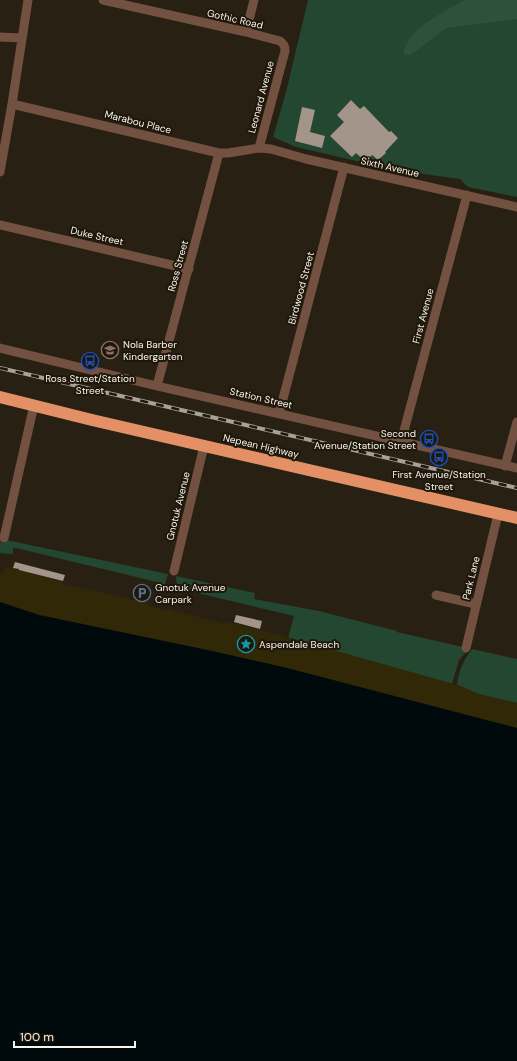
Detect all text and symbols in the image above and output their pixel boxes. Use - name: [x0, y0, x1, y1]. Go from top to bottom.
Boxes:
- street label: Gothic Road: [206, 6, 264, 32]
- street label: Leonard Avenue: [245, 59, 277, 135]
- street label: Marabou Place: [103, 107, 173, 137]
- street label: Sixth Avenue: [360, 154, 421, 180]
- street label: Duke Street: [69, 224, 125, 248]
- street label: Ross Street: [165, 239, 191, 293]
- street label: Birdwood Street: [285, 250, 317, 326]
- street label: First Avenue: [409, 287, 437, 345]
- place label: Nola Barber Kindergarten: [123, 338, 183, 363]
- school or university icon: Nola Barber Kindergarten: [100, 340, 120, 360]
- bus stop icon: Ross Street/Station Street: [80, 351, 100, 371]
- place label: Ross Street/Station Street: [45, 372, 135, 397]
- street label: Station Street: [228, 384, 294, 412]
- place label: Second Avenue/Station Street: [314, 427, 416, 452]
- bus stop icon: Second Avenue/Station Street: [419, 429, 439, 449]
- street label: Nepean Highway: [222, 431, 301, 461]
- bus stop icon: First Avenue/Station Street: [429, 447, 449, 467]
- place label: First Avenue/Station Street: [392, 468, 486, 493]
- street label: Gnotuk Avenue: [163, 470, 193, 542]
- street label: Park Lane: [459, 555, 483, 601]
- place label: Gnotuk Avenue Carpark: [155, 581, 226, 606]
- parking icon: Gnotuk Avenue Carpark: [132, 583, 152, 603]
- place icon: Aspendale Beach: [236, 634, 256, 654]
- place label: Aspendale Beach: [259, 638, 339, 651]
- scale bar: [14, 1023, 135, 1049]
- text: 100 m: [20, 1029, 54, 1045]

